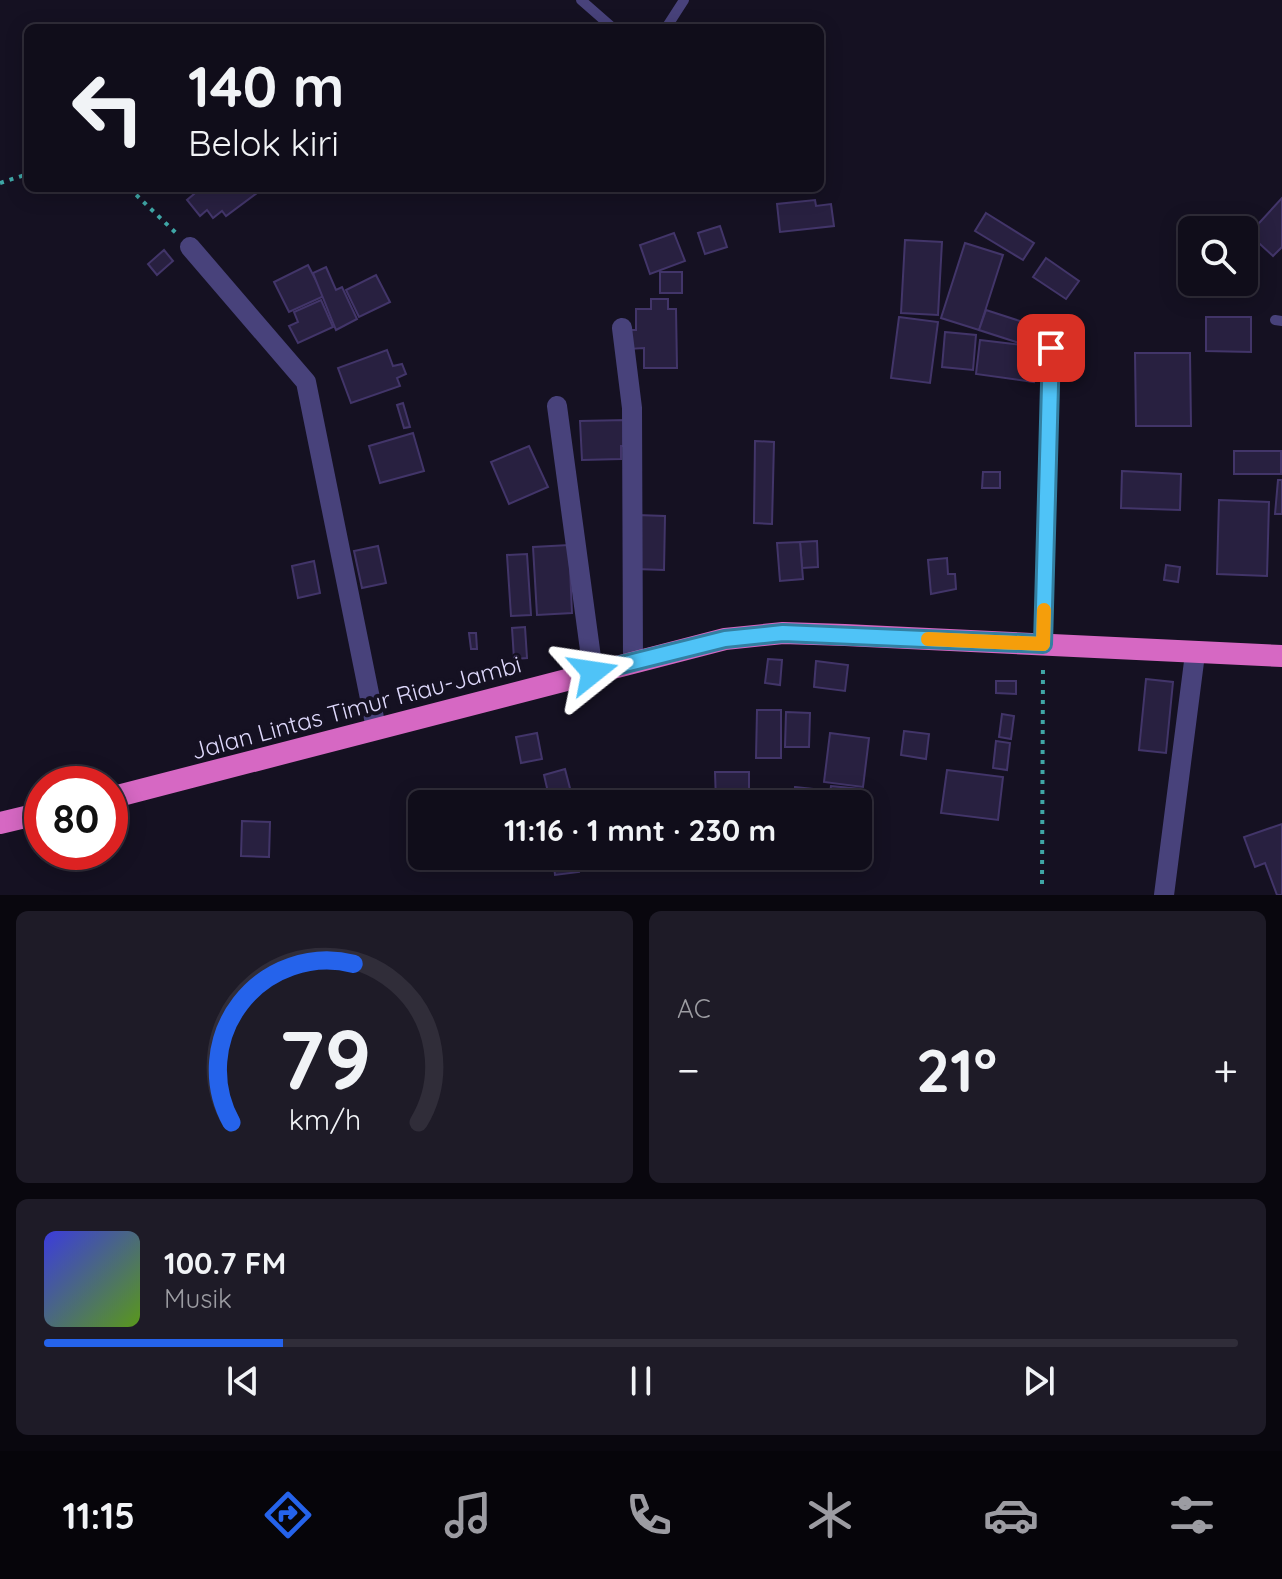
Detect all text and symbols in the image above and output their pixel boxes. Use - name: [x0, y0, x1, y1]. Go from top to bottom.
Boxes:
- text: 140 m: [188, 51, 344, 121]
- icon: left: [56, 56, 160, 160]
- text: Belok kiri: [188, 120, 339, 165]
- map controls: [1178, 216, 1258, 296]
- button: search: [1178, 216, 1258, 296]
- pin: [1017, 314, 1085, 382]
- icon: arrive: [1029, 326, 1073, 370]
- position arrow: [551, 630, 635, 714]
- street label: Jalan Lintas Timur Riau-Jambi: [188, 648, 524, 766]
- speed limit sign: 80: [24, 766, 128, 870]
- text: 11:16 · 1 mnt · 230 m: [504, 811, 776, 849]
- text: AC: [677, 992, 711, 1025]
- text: 79: [278, 1006, 371, 1110]
- text: 21°: [916, 1032, 997, 1107]
- text: −: [677, 1042, 700, 1097]
- text: +: [1213, 1042, 1238, 1097]
- text: km/h: [288, 1101, 361, 1137]
- text: 100.7 FM: [164, 1244, 286, 1282]
- text: Musik: [164, 1282, 232, 1315]
- icon: previous: [221, 1359, 265, 1403]
- icon: pause: [619, 1359, 663, 1403]
- icon: next: [1017, 1359, 1061, 1403]
- icon: directions: [260, 1487, 316, 1543]
- icon: music: [440, 1487, 496, 1543]
- icon: phone: [621, 1487, 677, 1543]
- icon: climate: [802, 1487, 858, 1543]
- icon: car: [983, 1487, 1039, 1543]
- icon: filters: [1164, 1487, 1220, 1543]
- text: 11:15: [62, 1493, 135, 1538]

